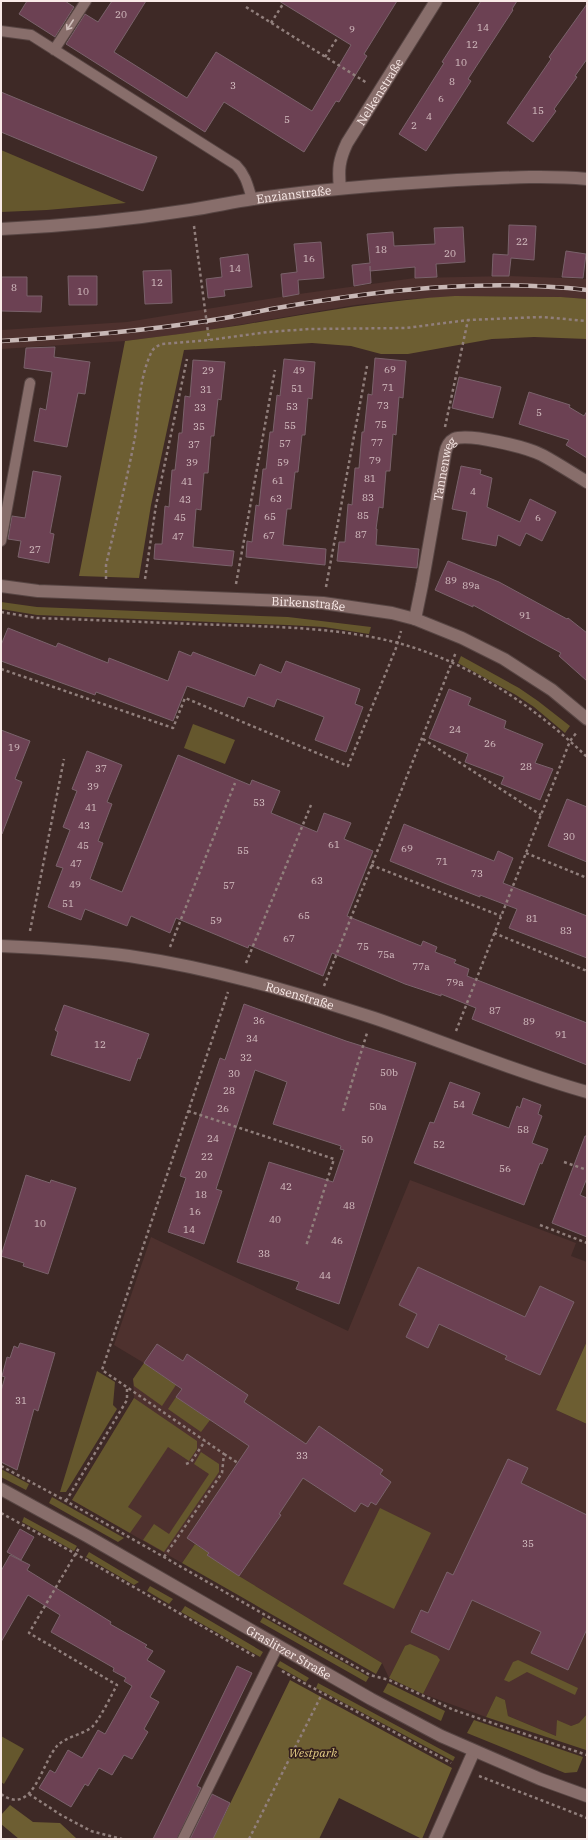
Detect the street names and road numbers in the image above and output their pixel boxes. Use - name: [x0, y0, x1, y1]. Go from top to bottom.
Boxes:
- street label: Nelkenstraße: [353, 55, 406, 128]
- street label: Enzianstraße: [255, 182, 332, 206]
- street label: Tannenweg: [429, 433, 459, 502]
- street label: Birkenstraße: [271, 593, 346, 614]
- street label: Rosenstraße: [264, 978, 336, 1012]
- street label: Graslitzer Straße: [244, 1622, 334, 1682]

